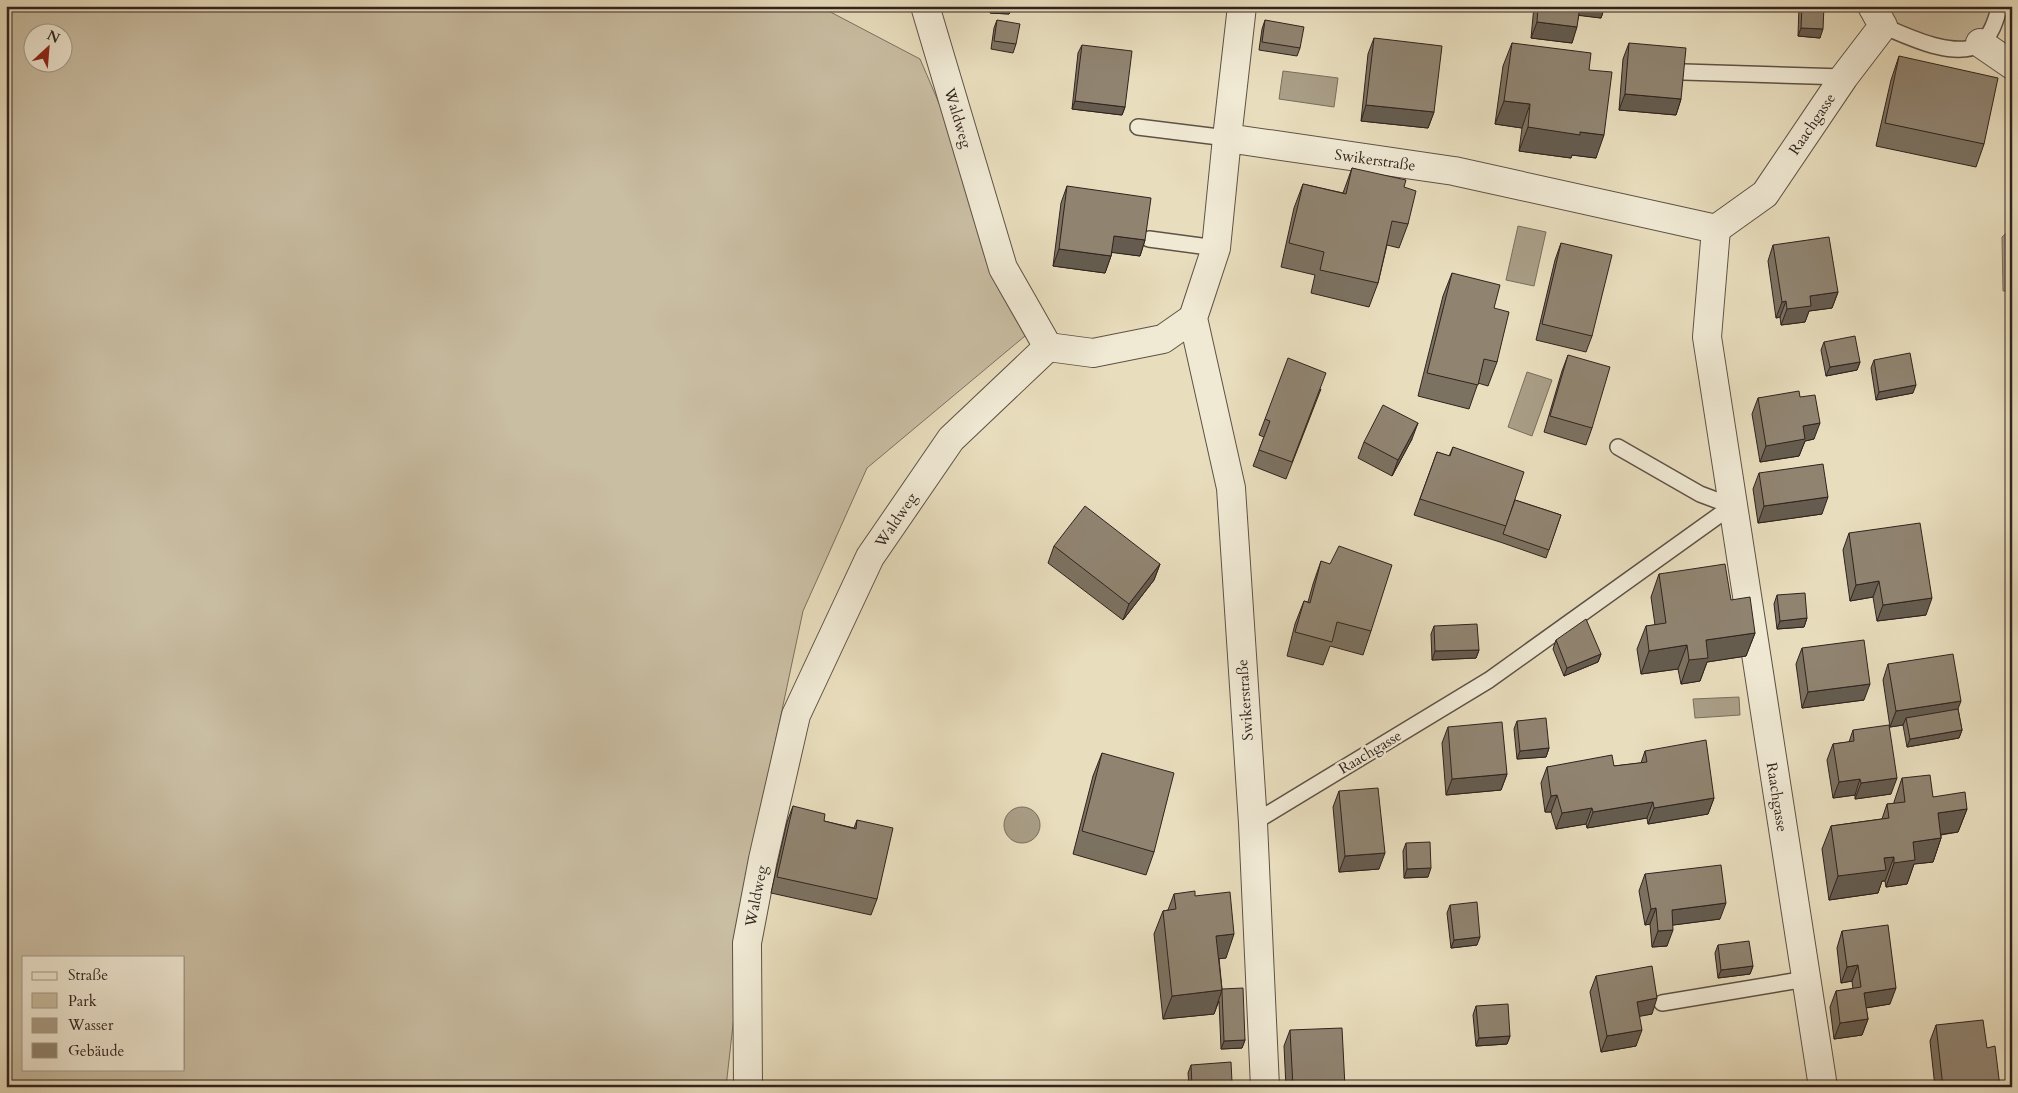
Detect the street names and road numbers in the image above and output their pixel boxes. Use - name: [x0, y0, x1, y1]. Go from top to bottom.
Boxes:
- street label: Waldweg: [939, 84, 977, 151]
- street label: Raachgasse: [1784, 89, 1840, 159]
- street label: Swikerstraße: [1333, 144, 1417, 176]
- street label: Waldweg: [870, 488, 922, 552]
- street label: Swikerstraße: [1232, 658, 1258, 741]
- street label: Raachgasse: [1335, 725, 1405, 779]
- street label: Raachgasse: [1762, 761, 1792, 833]
- street label: Waldweg: [740, 863, 772, 929]

